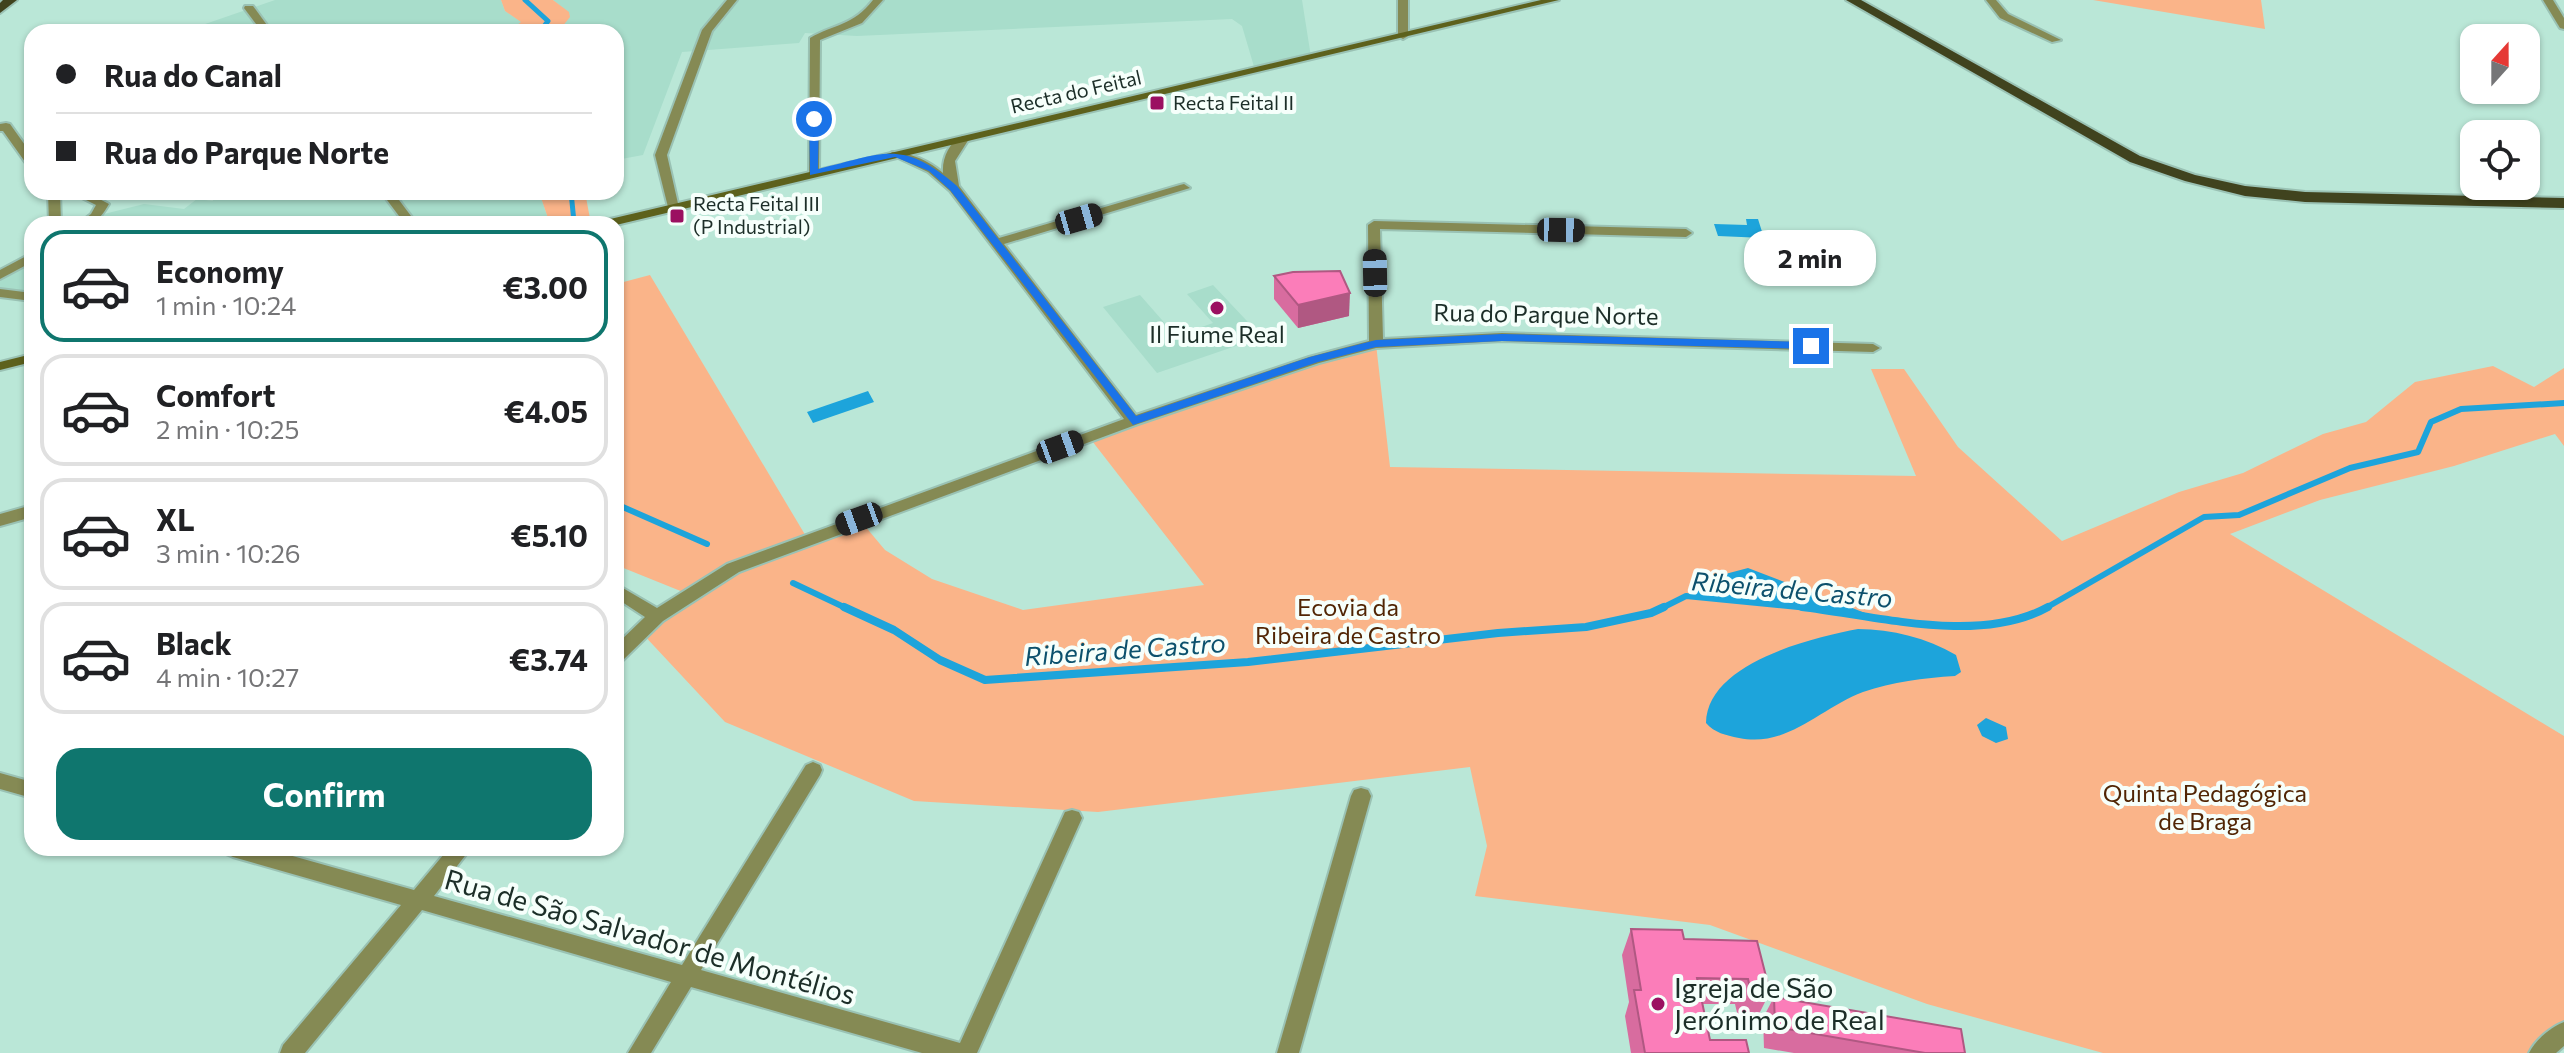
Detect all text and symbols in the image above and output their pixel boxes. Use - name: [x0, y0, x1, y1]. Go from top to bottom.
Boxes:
- north arrow: [2460, 24, 2540, 104]
- map controls: [2460, 24, 2540, 200]
- text: Rua do Canal: [104, 56, 282, 93]
- street label: Recta do Feital: [1008, 64, 1144, 118]
- place label: Recta Feital II: [1173, 90, 1294, 114]
- marker: Recta Feital II: [1148, 94, 1166, 112]
- route start: [796, 101, 832, 137]
- button: locate: [2460, 120, 2540, 200]
- text: Rua do Parque Norte: [104, 133, 389, 170]
- place label: Recta Feital III (P Industrial): [693, 191, 820, 238]
- car: [1053, 201, 1105, 237]
- marker: Recta Feital III (P Industrial): [668, 207, 686, 225]
- car: [1537, 218, 1585, 242]
- callout: 2 min: [1745, 230, 1877, 286]
- text: 2 min: [1778, 242, 1842, 273]
- car: [1363, 249, 1387, 297]
- icon: car: [60, 250, 132, 322]
- text: Economy: [156, 252, 284, 289]
- text: €3.00: [502, 268, 588, 305]
- text: 1 min · 10:24: [156, 289, 296, 320]
- street label: Rua do Parque Norte: [1433, 297, 1659, 330]
- marker: Il Fiume Real: [1208, 299, 1226, 317]
- place label: Il Fiume Real: [1149, 319, 1285, 348]
- route end: [1793, 328, 1829, 364]
- icon: car: [60, 374, 132, 446]
- text: Comfort: [156, 376, 275, 413]
- text: €4.05: [504, 392, 588, 429]
- text: 2 min · 10:25: [156, 413, 299, 444]
- car: [1033, 428, 1087, 466]
- icon: car: [60, 498, 132, 570]
- text: XL: [156, 500, 195, 537]
- car: [832, 500, 886, 538]
- text: €5.10: [511, 516, 588, 553]
- text: 3 min · 10:26: [156, 537, 301, 568]
- water label: Ribeira de Castro: [1690, 564, 1894, 613]
- park label: Ecovia da Ribeira de Castro: [1255, 592, 1441, 649]
- icon: car: [60, 622, 132, 694]
- text: Black: [156, 624, 232, 661]
- water label: Ribeira de Castro: [1023, 626, 1227, 671]
- text: €3.74: [509, 640, 588, 677]
- text: 4 min · 10:27: [156, 661, 299, 692]
- button: Confirm: [56, 748, 592, 840]
- park label: Quinta Pedagógica de Braga: [2103, 778, 2307, 835]
- street label: Rua de São Salvador de Montélios: [441, 861, 859, 1011]
- place label: Igreja de São Jerónimo de Real: [1674, 970, 1885, 1036]
- marker: Igreja de São Jerónimo de Real: [1649, 995, 1667, 1013]

